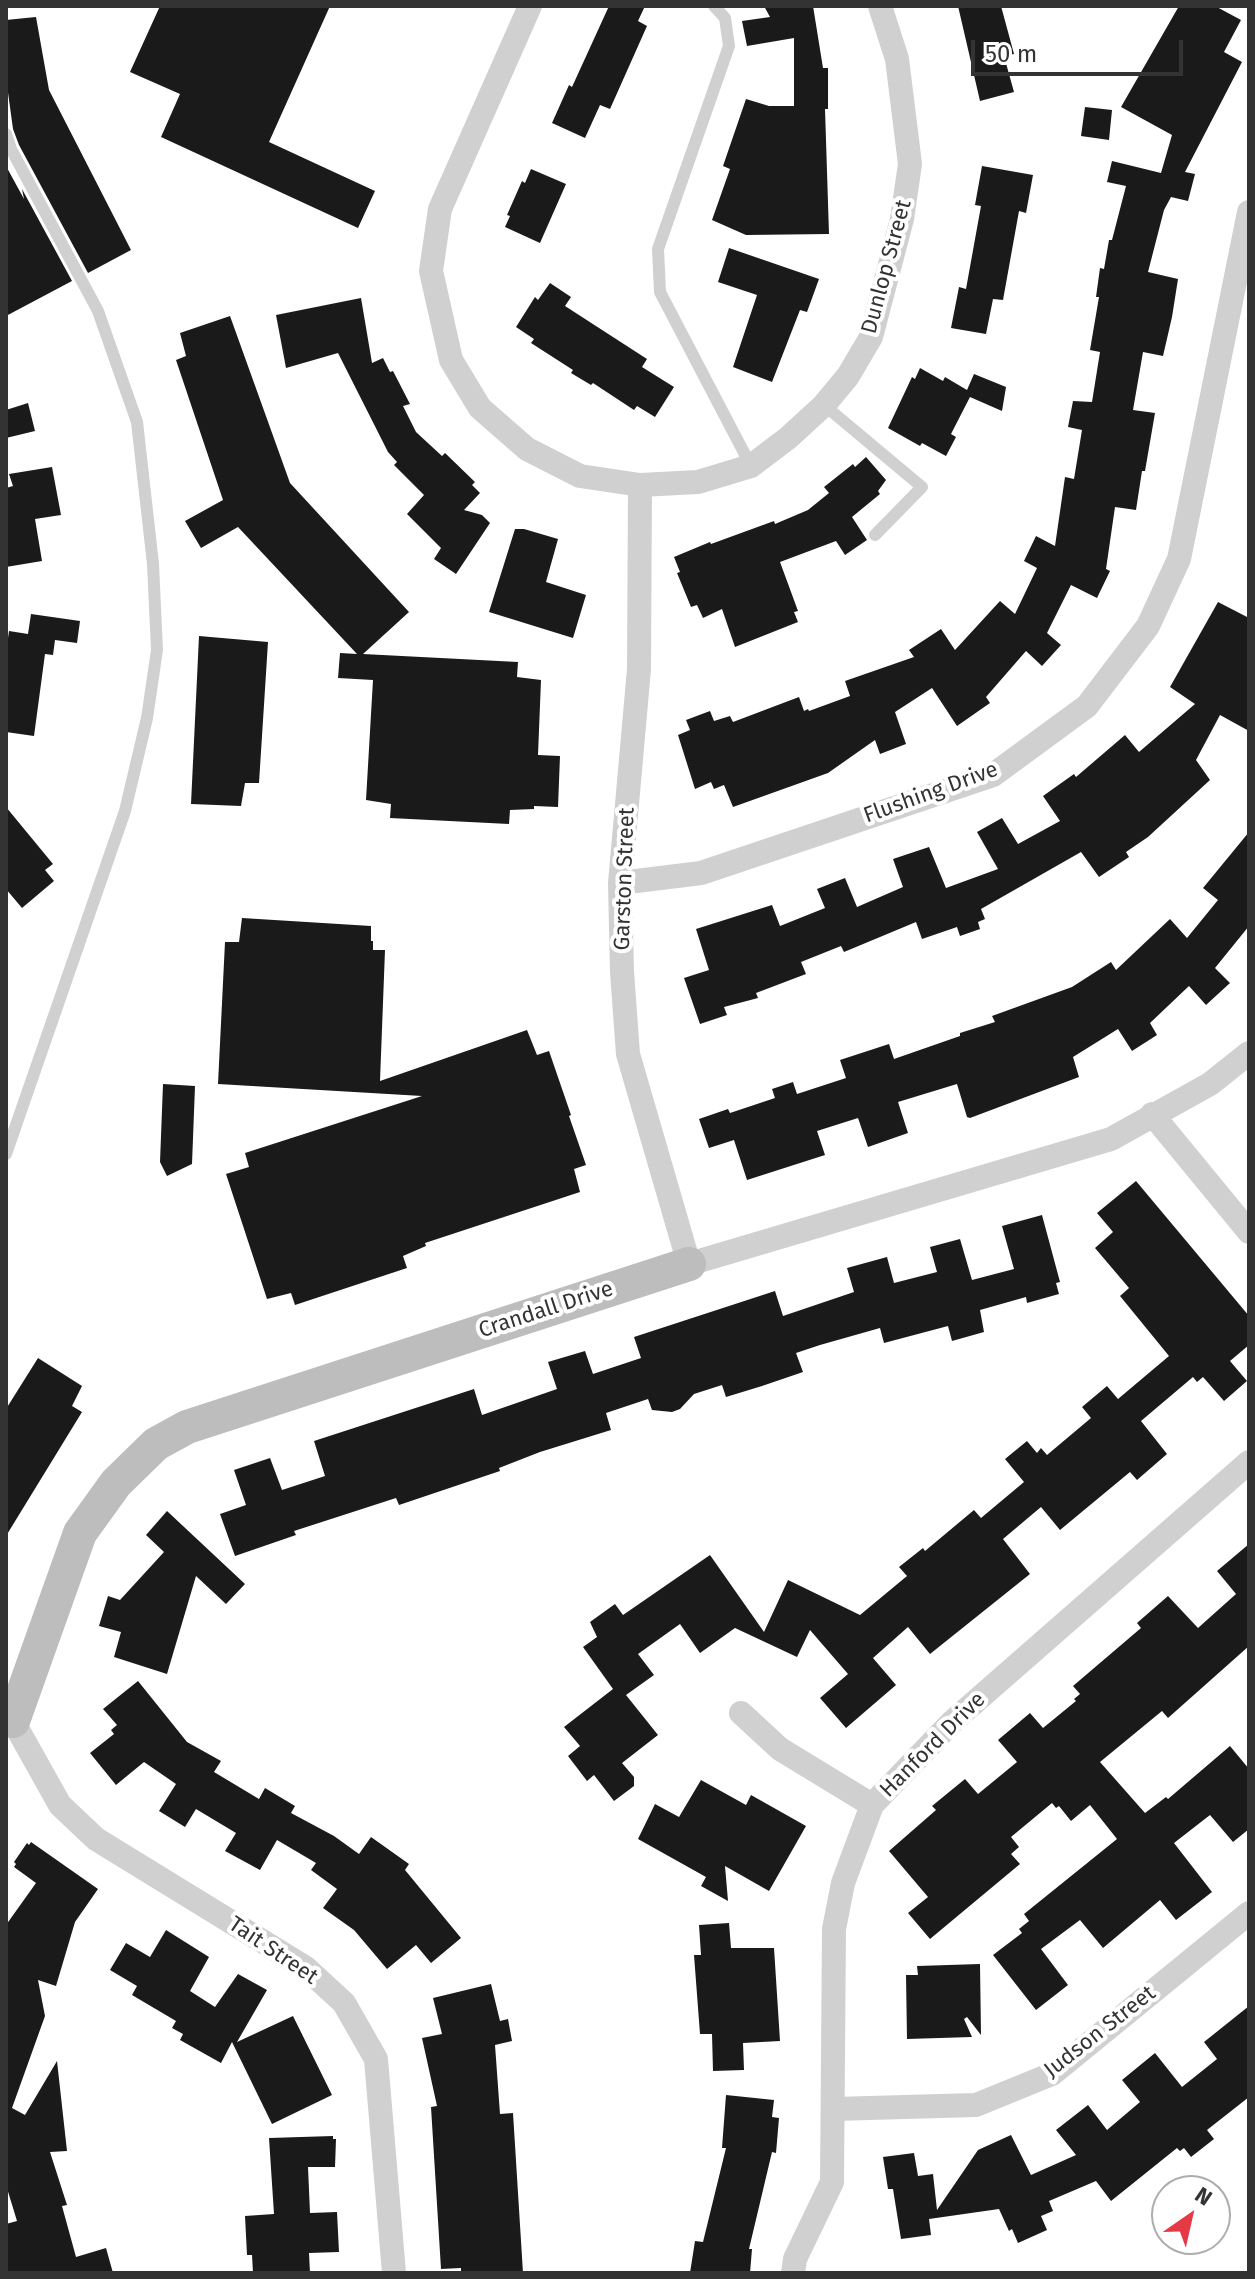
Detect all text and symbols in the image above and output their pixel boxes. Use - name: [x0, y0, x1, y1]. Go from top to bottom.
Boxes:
- scale bar: [975, 24, 1187, 74]
- text: 50 m: [985, 40, 1037, 68]
- street label: Dunlop Street: [856, 197, 918, 337]
- street label: Flushing Drive: [860, 756, 1002, 830]
- street label: Garston Street: [609, 807, 641, 951]
- street label: Crandall Drive: [475, 1276, 617, 1344]
- street label: Hanford Drive: [875, 1687, 991, 1803]
- street label: Tait Street: [223, 1912, 323, 1990]
- street label: Judson Street: [1039, 1980, 1161, 2084]
- north arrow: [1151, 2175, 1231, 2255]
- text: N: [1190, 2181, 1217, 2212]

